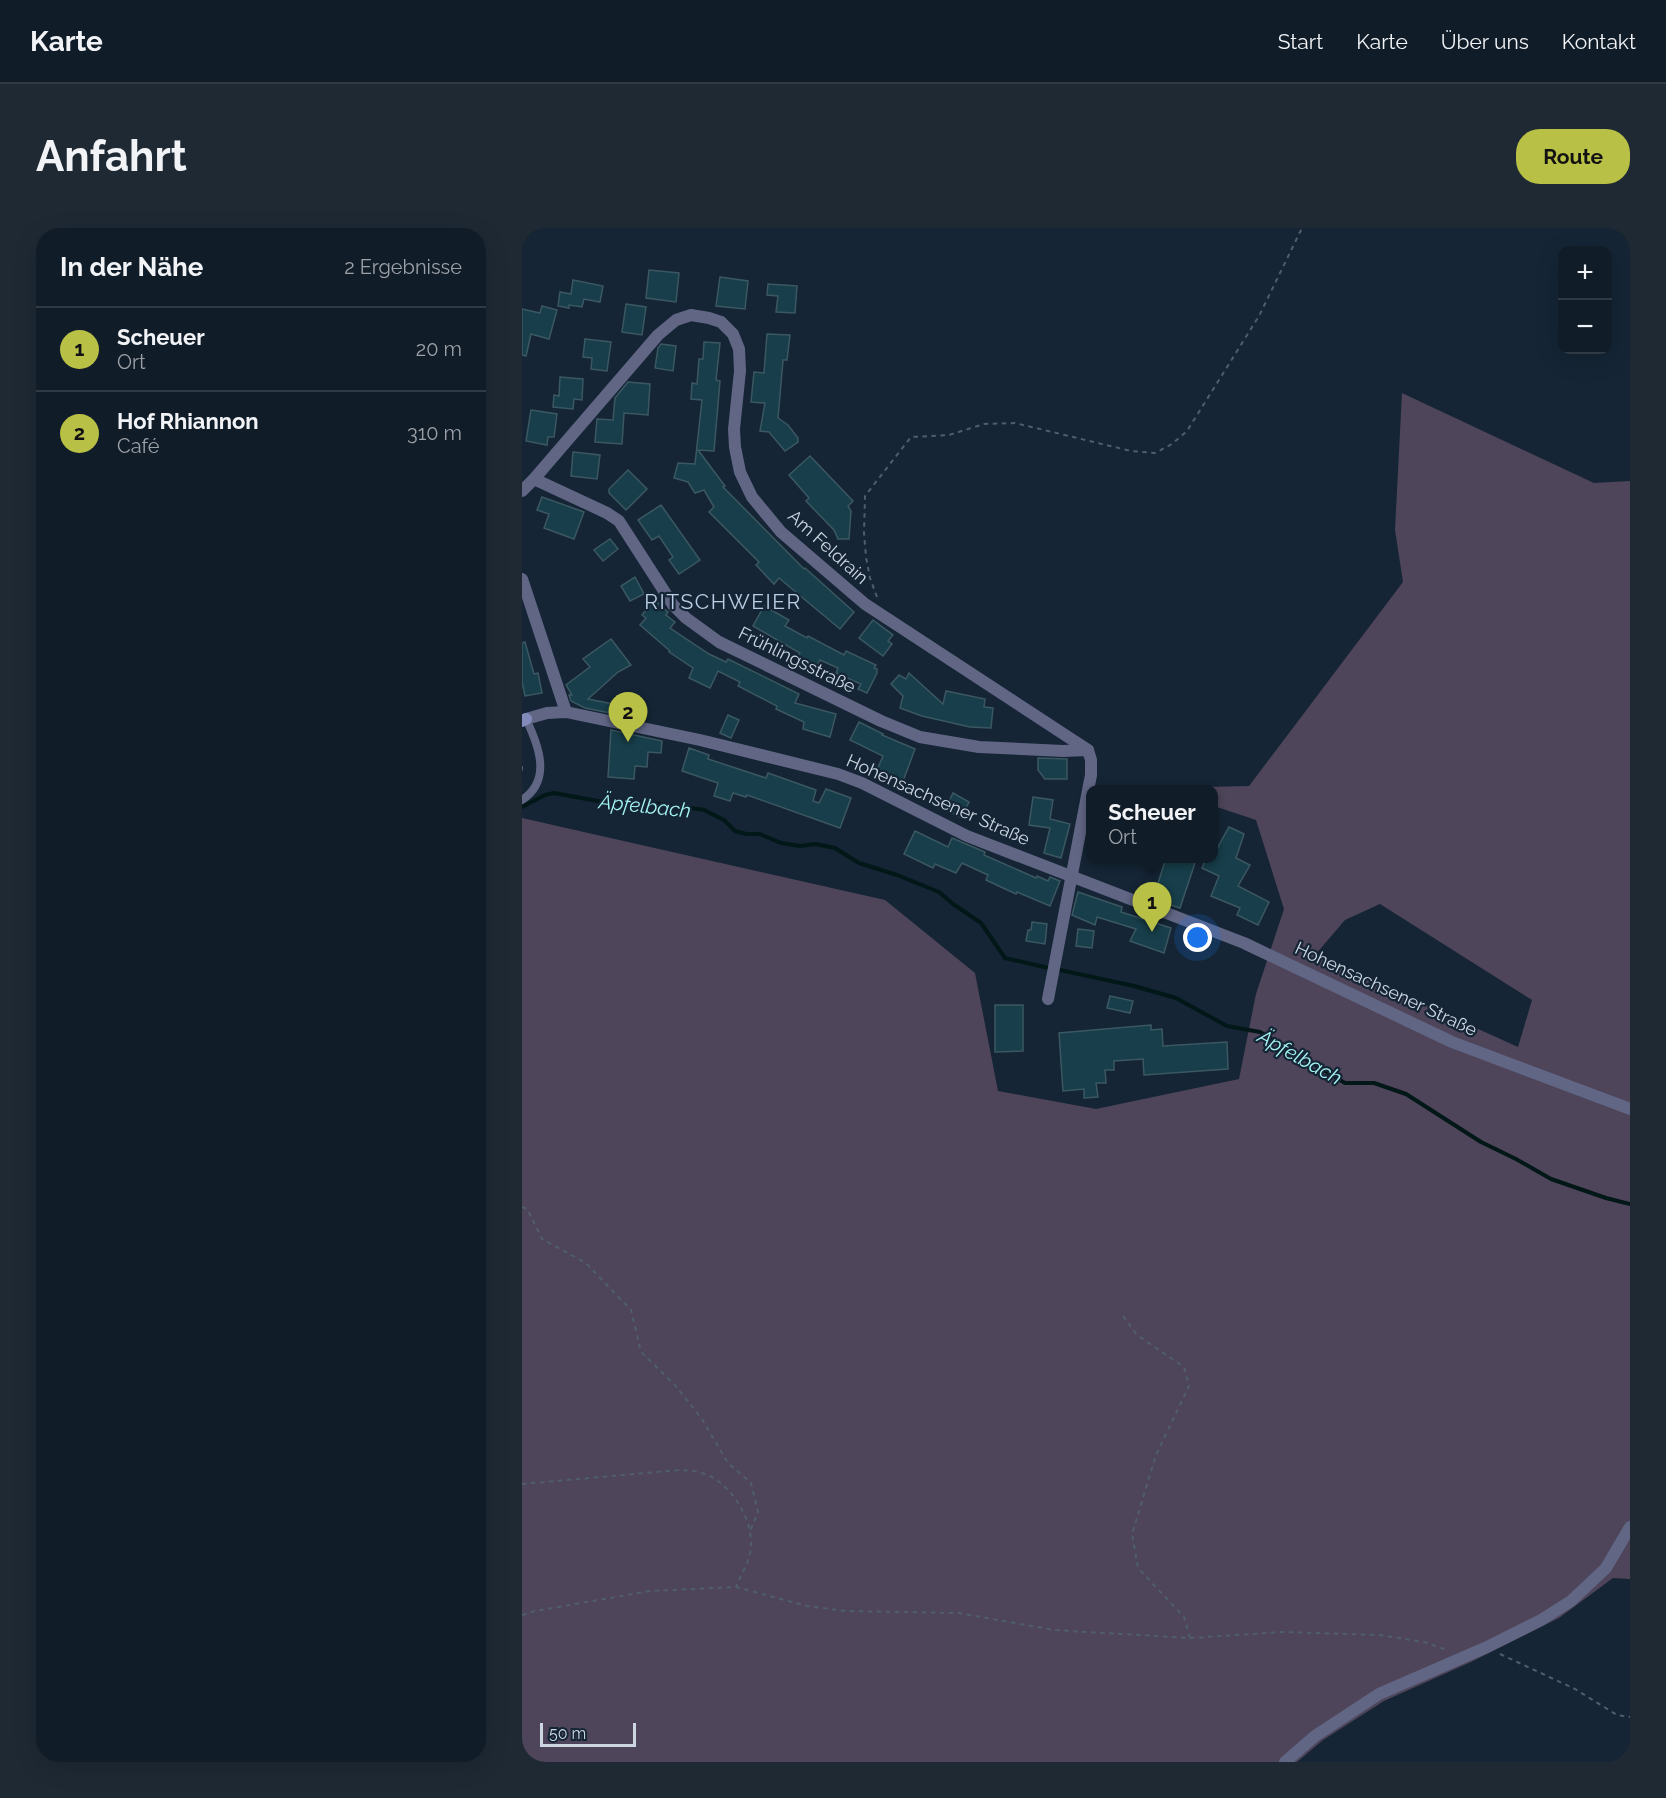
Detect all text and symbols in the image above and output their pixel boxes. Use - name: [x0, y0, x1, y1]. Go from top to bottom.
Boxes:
- text: Karte: [30, 25, 103, 58]
- text: Start: [1278, 29, 1323, 54]
- text: Karte: [1356, 29, 1408, 54]
- text: Über uns: [1441, 29, 1529, 54]
- text: Kontakt: [1562, 29, 1636, 54]
- button: Route: [1516, 129, 1630, 184]
- text: Anfahrt: [36, 132, 187, 181]
- map controls: [1558, 246, 1612, 354]
- button: +: [1558, 246, 1612, 300]
- text: In der Nähe: [60, 252, 203, 282]
- text: 2 Ergebnisse: [344, 255, 462, 279]
- button: −: [1558, 300, 1612, 354]
- text: Scheuer: [117, 324, 205, 350]
- text: 1: [75, 337, 84, 361]
- text: 20 m: [416, 337, 462, 361]
- text: Ort: [117, 350, 146, 374]
- text: Hof Rhiannon: [117, 408, 259, 434]
- text: 2: [74, 421, 85, 445]
- text: 310 m: [407, 421, 462, 445]
- text: Café: [117, 434, 160, 458]
- street label: Am Feldrain: [784, 505, 873, 588]
- district label: RITSCHWEIER: [644, 589, 802, 614]
- street label: Frühlingsstraße: [735, 622, 860, 697]
- pin: 2: [608, 692, 648, 742]
- street label: Hohensachsener Straße: [843, 750, 1034, 850]
- popup: [1086, 785, 1218, 863]
- water label: Äpfelbach: [597, 789, 692, 823]
- text: Scheuer: [1108, 799, 1196, 825]
- text: Ort: [1108, 825, 1137, 849]
- pin: 1: [1132, 882, 1172, 932]
- your location: [1183, 923, 1212, 952]
- street label: Hohensachsener Straße: [1292, 937, 1481, 1040]
- water label: Äpfelbach: [1253, 1024, 1346, 1090]
- scale bar: [540, 1720, 636, 1748]
- text: 50 m: [549, 1724, 586, 1743]

